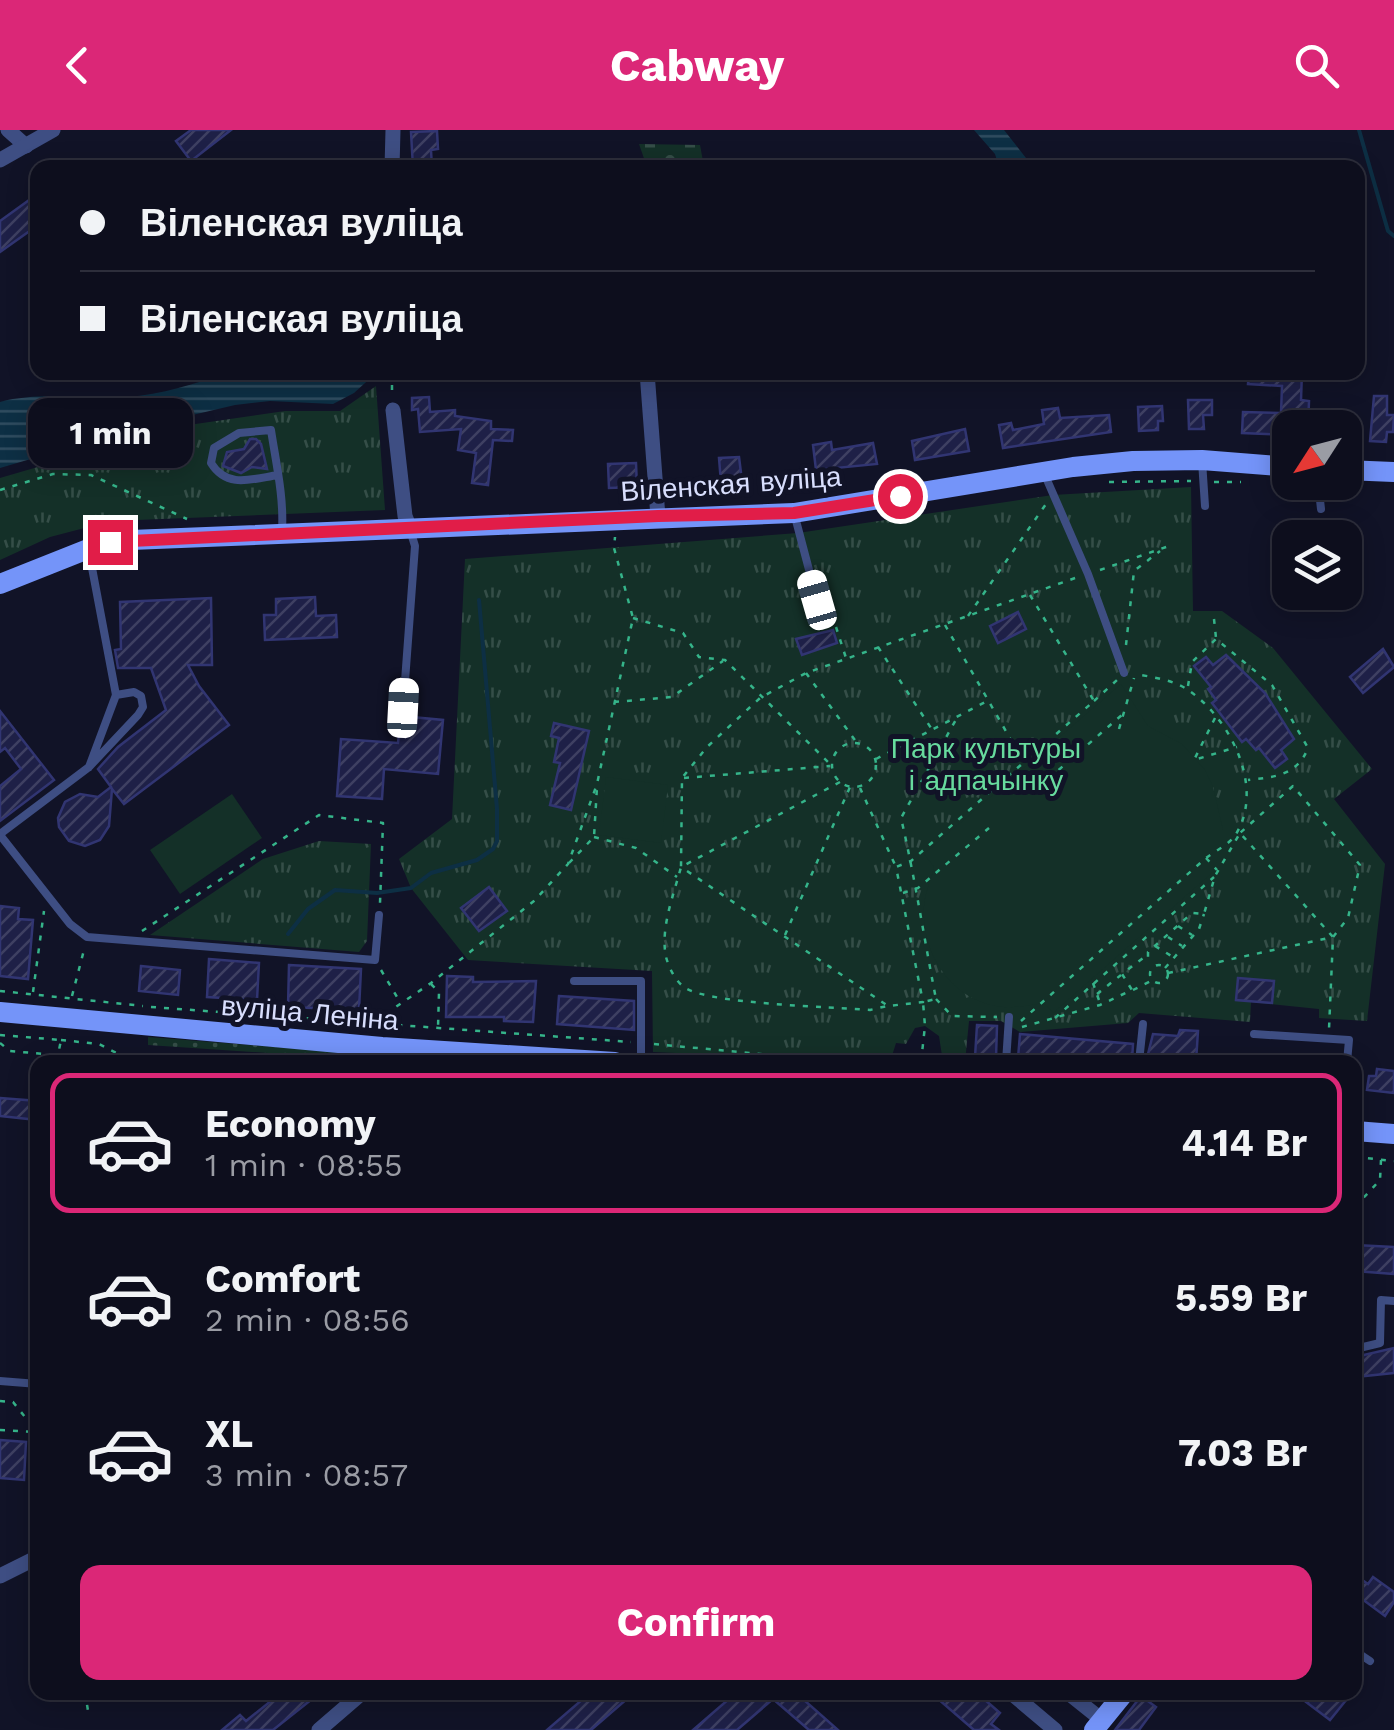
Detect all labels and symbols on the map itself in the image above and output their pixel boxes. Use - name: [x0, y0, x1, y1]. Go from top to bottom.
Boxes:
- callout: 1 min: [28, 397, 192, 467]
- north arrow: [1272, 410, 1362, 500]
- street label: Віленская вуліца: [620, 460, 843, 508]
- route start: [878, 474, 923, 519]
- route end: [88, 520, 133, 565]
- car: [794, 567, 840, 633]
- car: [386, 677, 420, 739]
- park label: Парк культуры і адпачынку: [891, 732, 1081, 797]
- street label: вуліца Леніна: [220, 989, 401, 1037]

